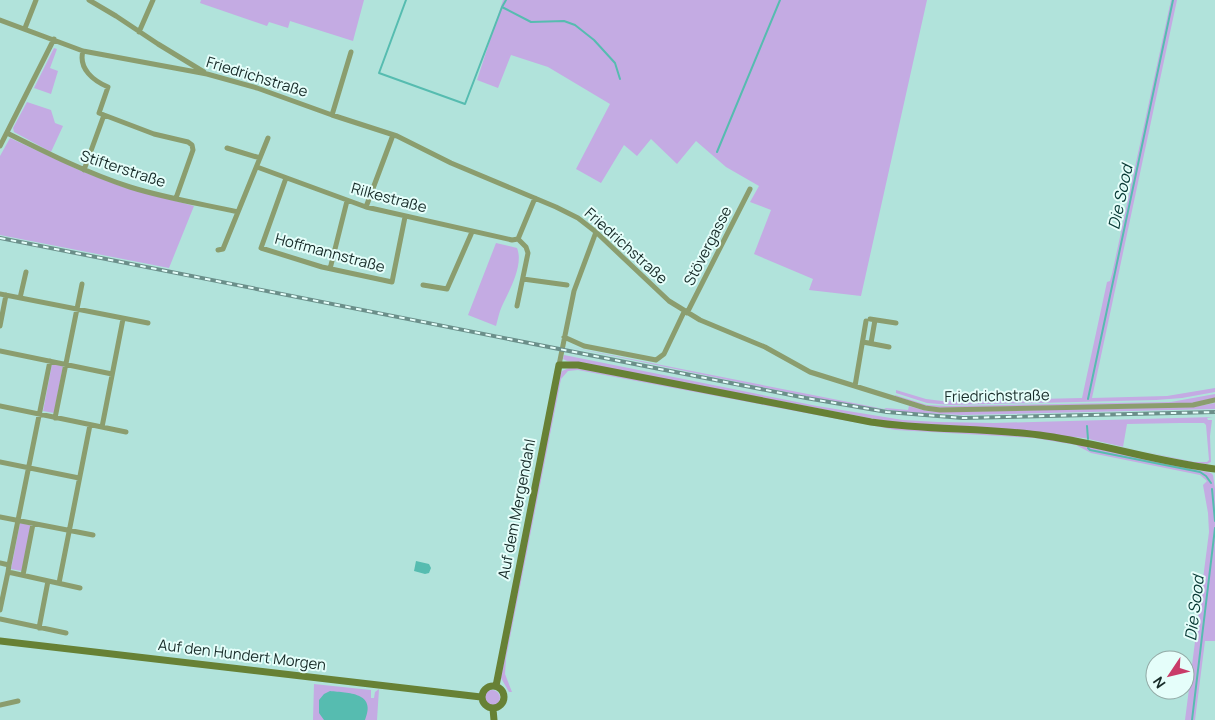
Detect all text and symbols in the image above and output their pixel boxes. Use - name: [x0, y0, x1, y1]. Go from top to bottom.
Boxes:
- street label: Friedrichstraße: [204, 51, 311, 102]
- street label: Stifterstraße: [78, 145, 169, 192]
- water label: Die Sood: [1102, 160, 1138, 231]
- street label: Rilkestraße: [349, 177, 430, 218]
- street label: Stövergasse: [679, 202, 737, 289]
- street label: Friedrichstraße: [580, 203, 673, 289]
- street label: Hoffmannstraße: [273, 228, 388, 277]
- street label: Friedrichstraße: [944, 384, 1050, 407]
- street label: Auf dem Mergendahl: [493, 437, 540, 581]
- water label: Die Sood: [1179, 572, 1209, 642]
- street label: Auf den Hundert Morgen: [157, 634, 327, 675]
- north arrow: [1145, 650, 1195, 700]
- text: N: [1148, 673, 1170, 692]

